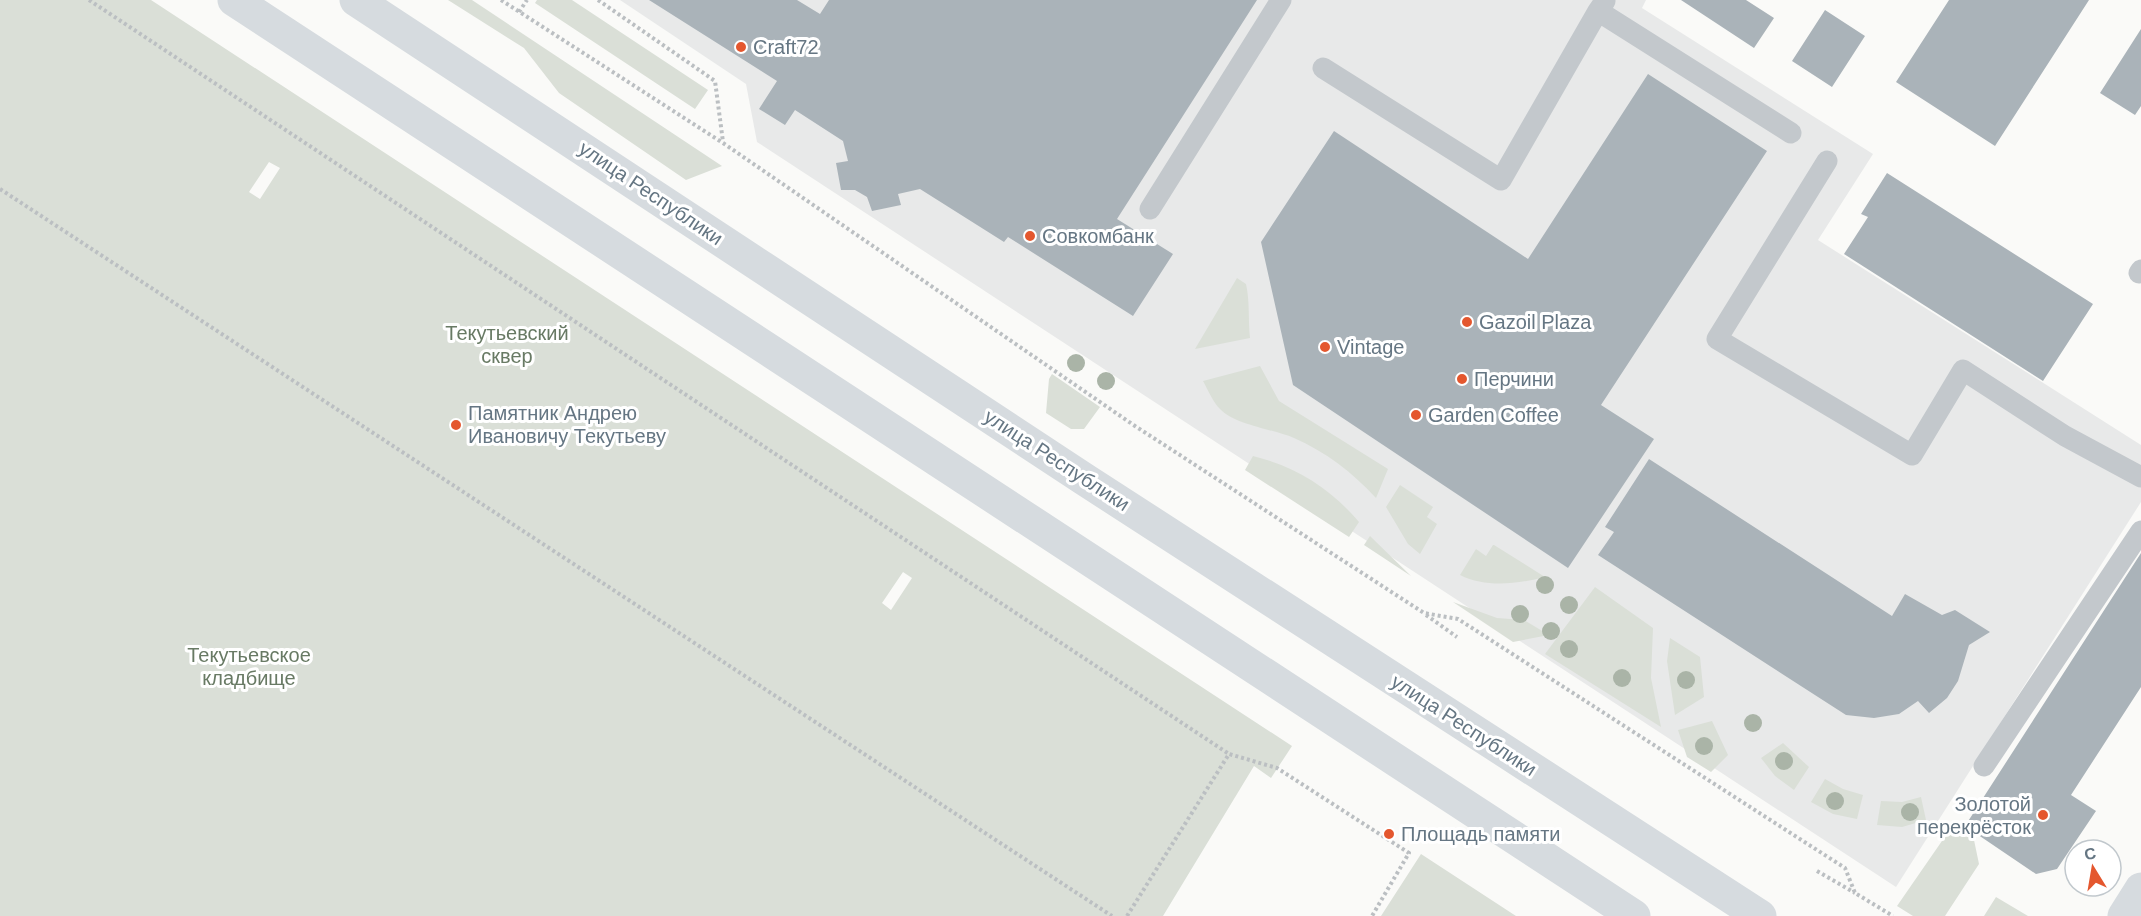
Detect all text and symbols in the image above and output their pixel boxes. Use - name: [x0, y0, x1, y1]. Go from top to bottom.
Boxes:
- place label: Craft72: [753, 36, 819, 58]
- marker: Craft72: [734, 40, 748, 54]
- street label: улица Республики: [575, 137, 727, 249]
- place label: Совкомбанк: [1042, 225, 1154, 247]
- marker: Совкомбанк: [1023, 229, 1037, 243]
- place label: Gazoil Plaza: [1479, 311, 1592, 333]
- marker: Gazoil Plaza: [1460, 315, 1474, 329]
- park label: Текутьевский сквер: [445, 322, 569, 367]
- place label: Vintage: [1337, 336, 1404, 358]
- marker: Vintage: [1318, 340, 1332, 354]
- place label: Перчини: [1474, 368, 1554, 390]
- marker: Перчини: [1455, 372, 1469, 386]
- place label: Памятник Андрею Ивановичу Текутьеву: [468, 402, 666, 447]
- place label: Garden Coffee: [1428, 404, 1559, 426]
- street label: улица Республики: [980, 405, 1134, 515]
- marker: Garden Coffee: [1409, 408, 1423, 422]
- marker: Памятник Андрею Ивановичу Текутьеву: [449, 418, 463, 432]
- park label: Текутьевское кладбище: [187, 644, 311, 689]
- street label: улица Республики: [1387, 670, 1541, 780]
- place label: Золотой перекрёсток: [1917, 793, 2031, 838]
- marker: Золотой перекрёсток: [2036, 808, 2050, 822]
- place label: Площадь памяти: [1401, 823, 1560, 845]
- marker: Площадь памяти: [1382, 827, 1396, 841]
- north arrow: [2063, 838, 2123, 898]
- text: С: [2083, 844, 2098, 863]

